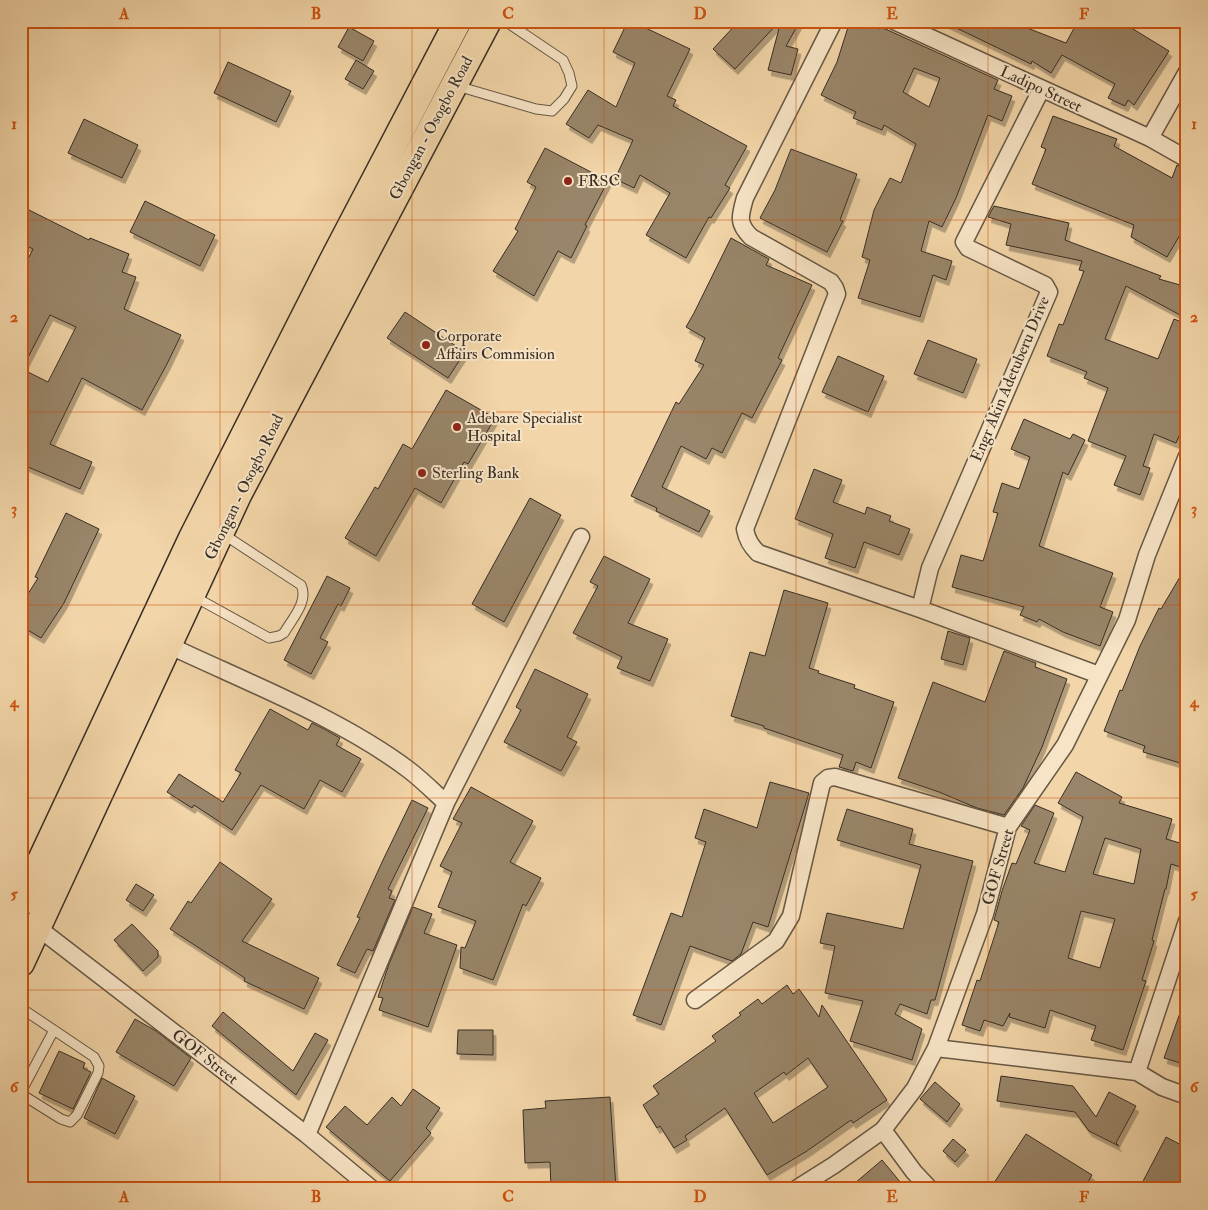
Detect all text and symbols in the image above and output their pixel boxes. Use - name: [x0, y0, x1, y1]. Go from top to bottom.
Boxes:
- text: A: [118, 4, 130, 24]
- text: B: [311, 4, 321, 24]
- text: C: [502, 4, 514, 24]
- text: D: [693, 4, 707, 24]
- text: E: [886, 4, 898, 24]
- text: F: [1079, 4, 1089, 24]
- street label: Gbongan - Osogbo Road: [385, 53, 477, 203]
- street label: Ladipo Street: [996, 61, 1085, 118]
- text: 1: [11, 114, 17, 134]
- text: 1: [1191, 114, 1197, 134]
- place label: FRSC: [578, 171, 620, 191]
- marker: FRSC: [562, 175, 574, 187]
- street label: Engr Akin Adetuberu Drive: [966, 293, 1054, 465]
- text: 2: [10, 307, 18, 327]
- text: 2: [1190, 307, 1198, 327]
- place label: Corporate Affairs Commision: [435, 326, 555, 364]
- marker: Corporate Affairs Commision: [420, 339, 432, 351]
- place label: Adebare Specialist Hospital: [466, 408, 582, 447]
- street label: Gbongan - Osogbo Road: [200, 411, 288, 563]
- marker: Adebare Specialist Hospital: [451, 421, 463, 433]
- place label: Sterling Bank: [432, 463, 520, 483]
- marker: Sterling Bank: [416, 467, 428, 479]
- text: 3: [11, 499, 17, 519]
- text: 3: [1191, 499, 1197, 519]
- text: 4: [9, 692, 20, 712]
- text: 4: [1189, 692, 1200, 712]
- street label: GOF Street: [978, 827, 1018, 907]
- text: 5: [10, 884, 18, 904]
- text: 5: [1190, 884, 1198, 904]
- street label: GOF Street: [168, 1025, 242, 1089]
- text: 6: [10, 1077, 20, 1097]
- text: 6: [1190, 1077, 1200, 1097]
- text: A: [118, 1187, 130, 1207]
- text: B: [311, 1187, 321, 1207]
- text: C: [502, 1187, 514, 1207]
- text: D: [693, 1187, 707, 1207]
- text: E: [886, 1187, 898, 1207]
- text: F: [1079, 1187, 1089, 1207]

